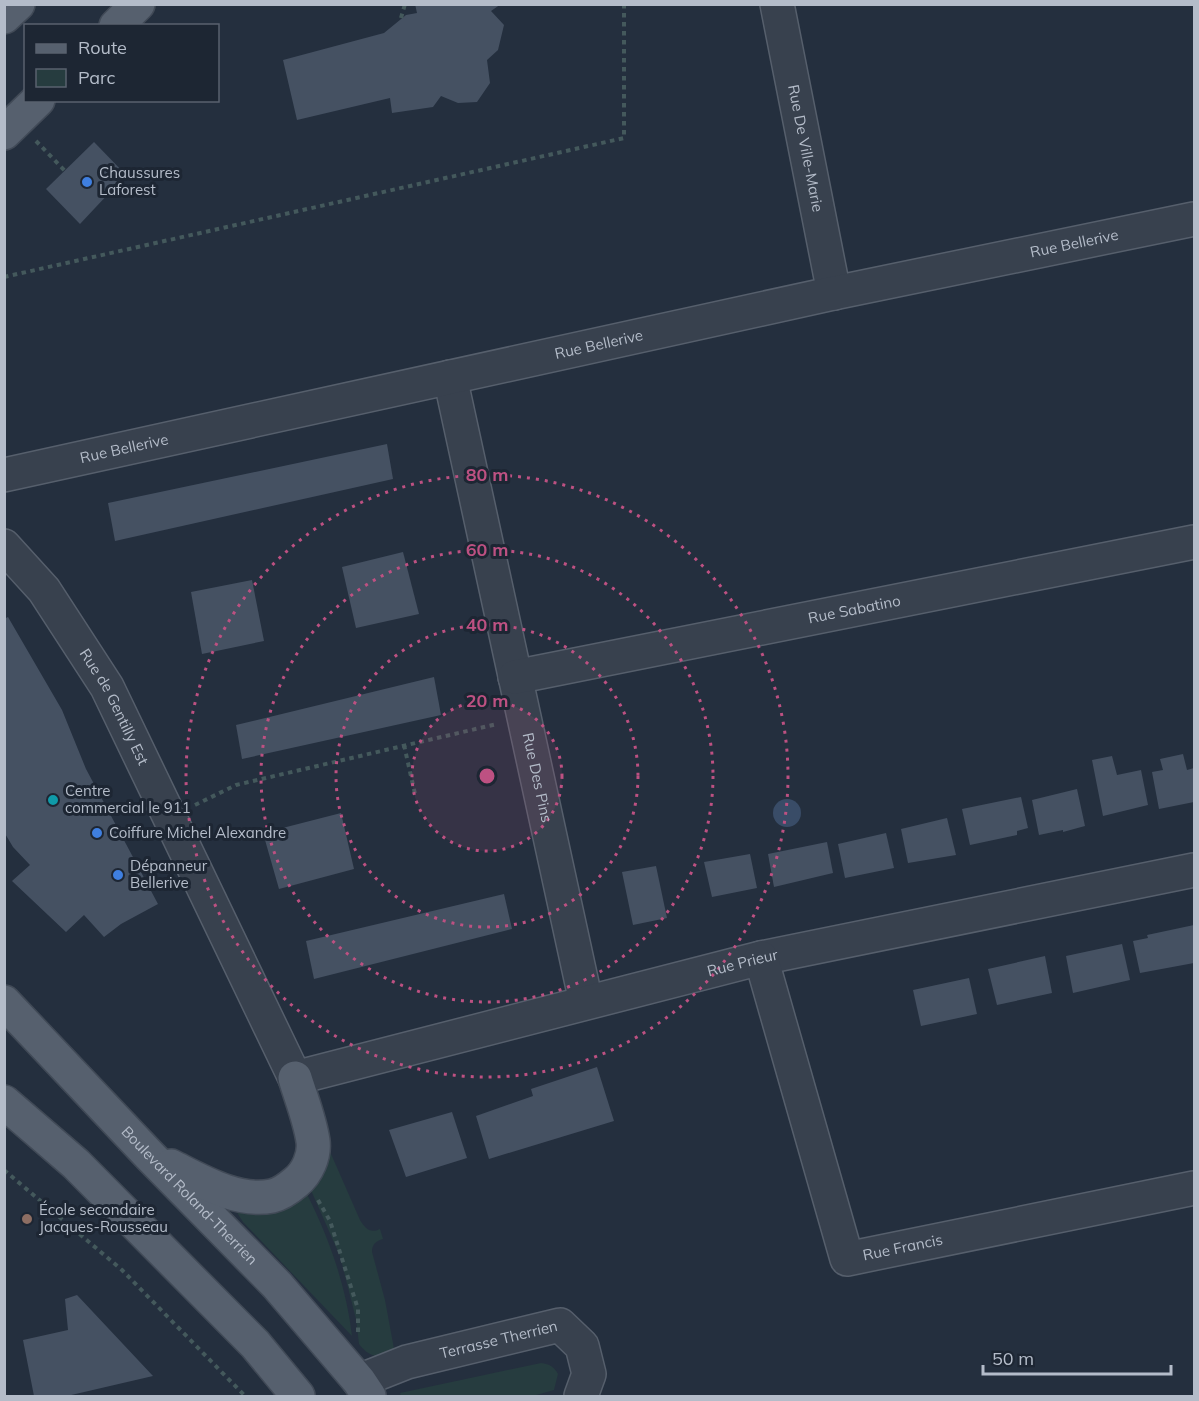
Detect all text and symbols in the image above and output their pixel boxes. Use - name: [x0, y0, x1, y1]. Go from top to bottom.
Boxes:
- legend: [24, 24, 219, 102]
- text: Route: [78, 36, 127, 59]
- text: Parc: [78, 66, 116, 89]
- street label: Rue De Ville-Marie: [784, 83, 828, 214]
- place label: Chaussures Laforest: [99, 163, 180, 199]
- marker: Chaussures Laforest: [80, 175, 94, 189]
- street label: Rue Bellerive: [1028, 225, 1120, 261]
- street label: Rue Bellerive: [553, 325, 645, 363]
- street label: Rue Bellerive: [78, 429, 170, 467]
- text: 80 m: [466, 463, 508, 486]
- text: 60 m: [466, 538, 508, 561]
- street label: Rue Sabatino: [806, 591, 902, 627]
- text: 40 m: [466, 613, 508, 636]
- street label: Rue de Gentilly Est: [76, 645, 153, 768]
- text: 20 m: [466, 689, 508, 712]
- street label: Rue Des Pins: [519, 731, 557, 824]
- centre of rings: [477, 766, 497, 786]
- place label: Centre commercial le 911: [65, 781, 191, 817]
- marker: Centre commercial le 911: [46, 793, 60, 807]
- place label: Coiffure Michel Alexandre: [109, 823, 286, 842]
- marker: Coiffure Michel Alexandre: [90, 826, 104, 840]
- place label: Dépanneur Bellerive: [130, 856, 208, 892]
- marker: Dépanneur Bellerive: [111, 868, 125, 882]
- street label: Rue Prieur: [705, 945, 780, 980]
- street label: Boulevard Roland-Therrien: [118, 1122, 262, 1269]
- place label: École secondaire Jacques-Rousseau: [39, 1200, 168, 1236]
- marker: École secondaire Jacques-Rousseau: [20, 1212, 34, 1226]
- street label: Rue Francis: [861, 1230, 944, 1265]
- street label: Terrasse Therrien: [438, 1316, 559, 1363]
- scale bar: [983, 1338, 1170, 1376]
- text: 50 m: [992, 1347, 1034, 1370]

